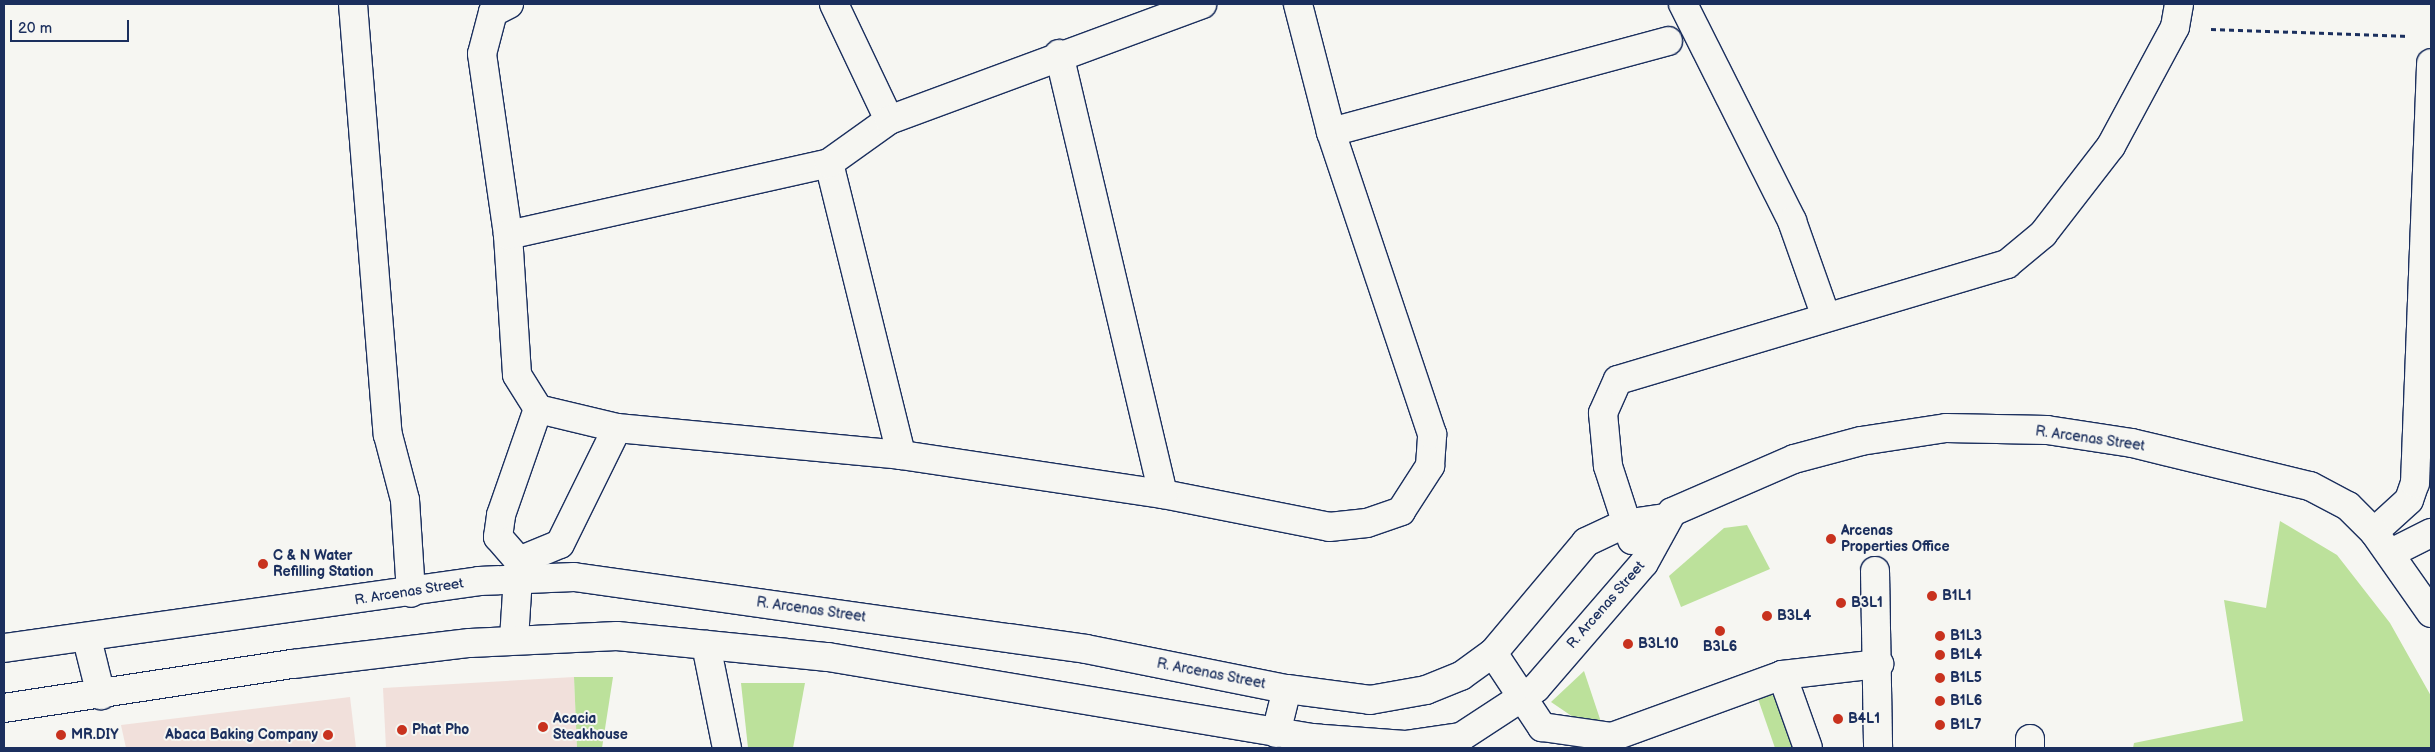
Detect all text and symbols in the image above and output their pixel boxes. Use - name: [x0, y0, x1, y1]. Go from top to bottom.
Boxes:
- scale bar: [12, 10, 131, 42]
- text: 20 m: [18, 19, 52, 38]
- street label: R. Arcenas Street: [2034, 423, 2146, 455]
- place label: Arcenas Properties Office: [1841, 523, 1950, 556]
- marker: Arcenas Properties Office: [1825, 533, 1837, 545]
- place label: C & N Water Refilling Station: [273, 548, 374, 580]
- marker: C & N Water Refilling Station: [257, 558, 269, 570]
- street label: R. Arcenas Street: [1563, 558, 1649, 652]
- street label: R. Arcenas Street: [353, 575, 465, 609]
- place label: B1L1: [1942, 588, 1972, 604]
- marker: B1L1: [1926, 590, 1938, 602]
- street label: R. Arcenas Street: [755, 594, 867, 626]
- place label: B3L1: [1851, 595, 1883, 611]
- marker: B3L1: [1835, 597, 1847, 609]
- place label: B3L4: [1777, 608, 1811, 624]
- marker: B3L4: [1761, 610, 1773, 622]
- marker: B3L6: [1714, 625, 1726, 637]
- place label: B1L3: [1950, 628, 1982, 644]
- marker: B1L3: [1934, 630, 1946, 642]
- place label: B3L10: [1638, 636, 1679, 652]
- marker: B3L10: [1622, 638, 1634, 650]
- place label: B3L6: [1703, 639, 1737, 655]
- place label: B1L4: [1950, 647, 1982, 663]
- marker: B1L4: [1934, 649, 1946, 661]
- street label: R. Arcenas Street: [1155, 655, 1267, 693]
- place label: B1L5: [1950, 670, 1982, 686]
- marker: B1L5: [1934, 672, 1946, 684]
- place label: B1L6: [1950, 693, 1982, 709]
- marker: B1L6: [1934, 695, 1946, 707]
- place label: Acacia Steakhouse: [553, 711, 628, 744]
- place label: B4L1: [1848, 711, 1880, 727]
- marker: B4L1: [1832, 713, 1844, 725]
- place label: B1L7: [1950, 717, 1982, 733]
- marker: B1L7: [1934, 719, 1946, 731]
- marker: Acacia Steakhouse: [537, 721, 549, 733]
- place label: Phat Pho: [412, 722, 469, 738]
- marker: Phat Pho: [396, 724, 408, 736]
- place label: MR.DIY: [71, 727, 118, 743]
- place label: Abaca Baking Company: [165, 727, 318, 743]
- marker: MR.DIY: [55, 729, 67, 741]
- marker: Abaca Baking Company: [322, 729, 334, 741]

